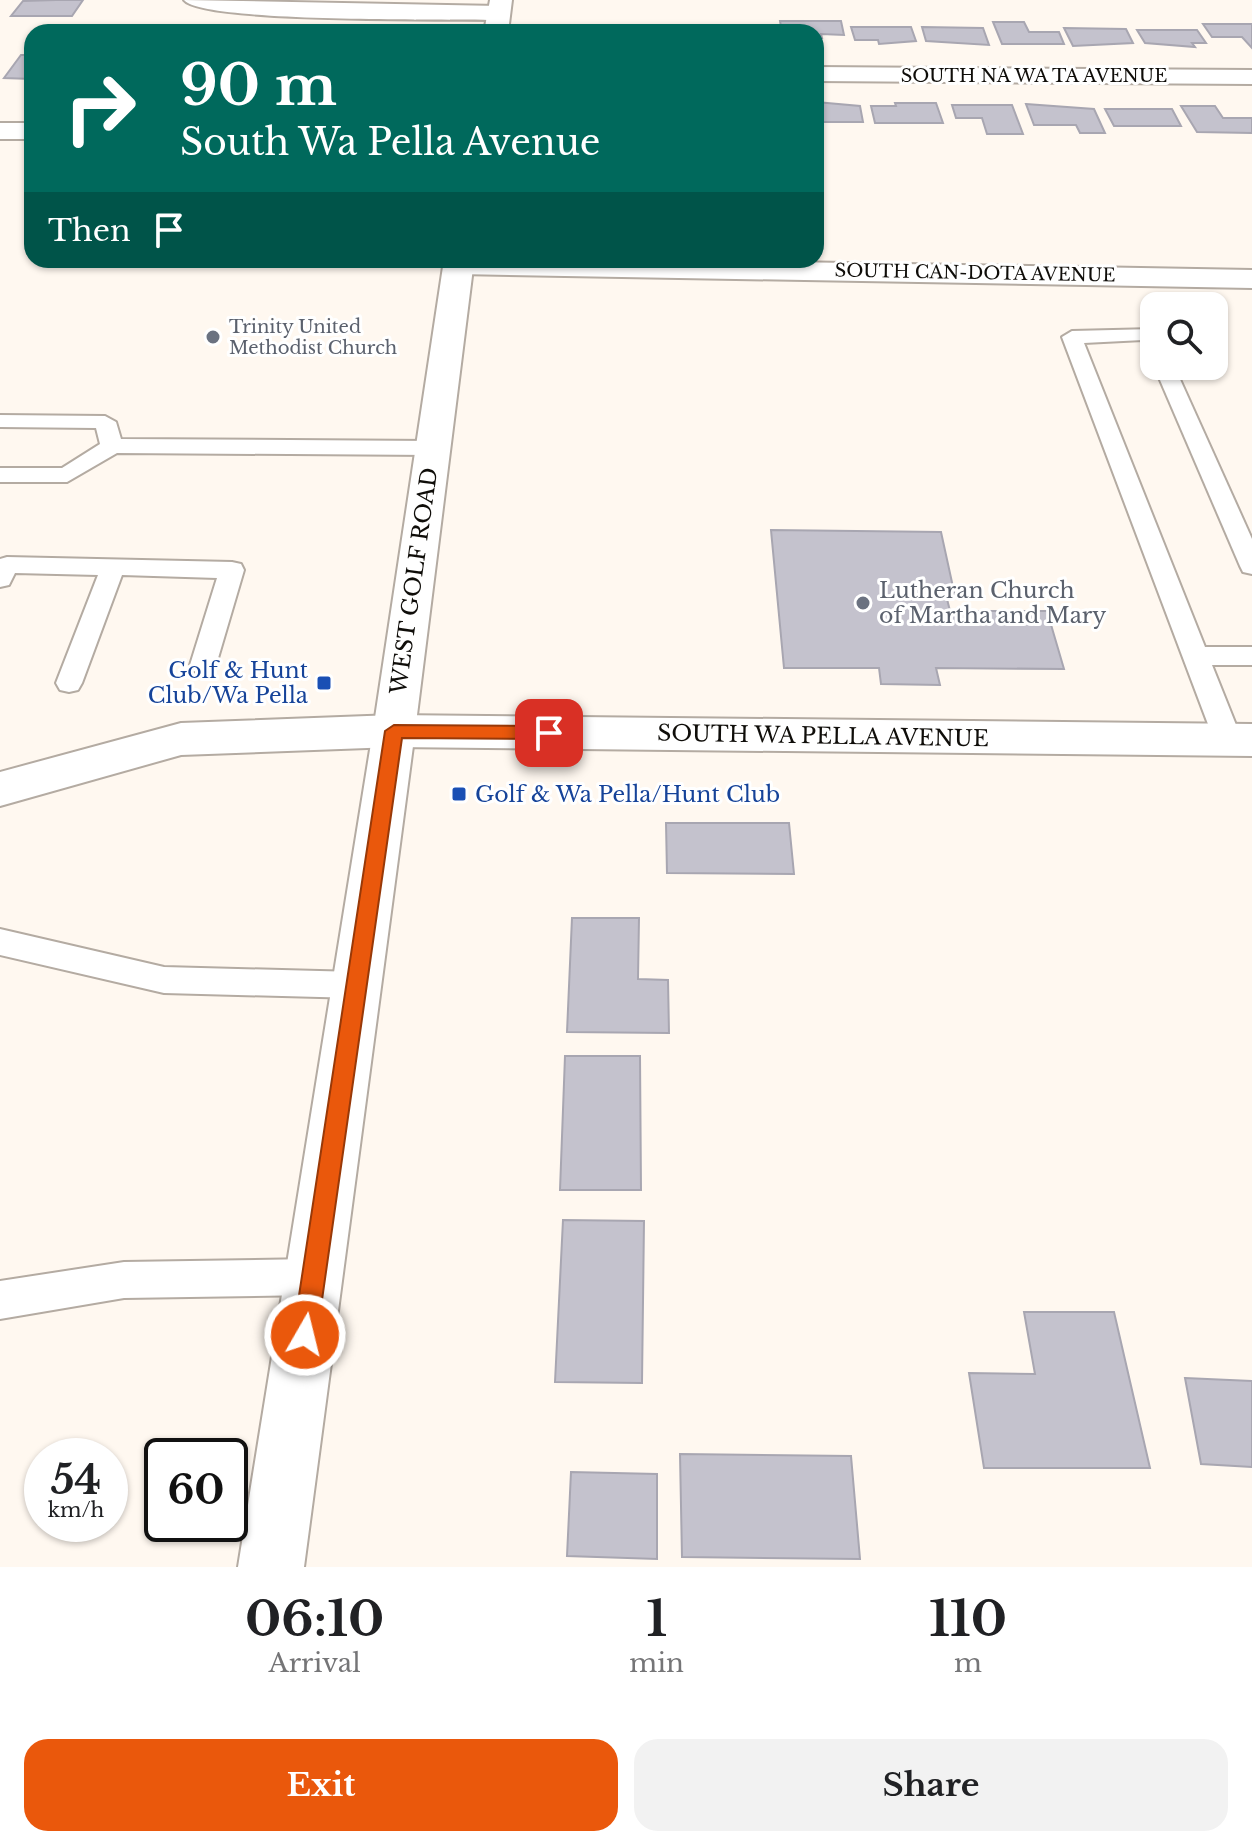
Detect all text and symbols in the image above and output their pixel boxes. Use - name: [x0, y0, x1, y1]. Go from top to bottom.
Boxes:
- text: 90 m: [180, 51, 337, 120]
- icon: right: [48, 56, 152, 160]
- street label: SOUTH NA WA TA AVENUE: [901, 65, 1167, 87]
- text: South Wa Pella Avenue: [180, 120, 600, 165]
- icon: arrive: [147, 208, 191, 252]
- text: Then: [48, 212, 131, 249]
- street label: SOUTH CAN-DOTA AVENUE: [834, 260, 1116, 286]
- map controls: [1140, 292, 1228, 380]
- button: search: [1140, 292, 1228, 380]
- place label: Trinity United Methodist Church: [229, 316, 397, 359]
- marker: Trinity United Methodist Church: [204, 328, 222, 346]
- street label: WEST GOLF ROAD: [385, 466, 443, 697]
- place label: Lutheran Church of Martha and Mary: [879, 577, 1106, 629]
- marker: Lutheran Church of Martha and Mary: [854, 594, 872, 612]
- place label: Golf & Hunt Club/Wa Pella: [148, 657, 309, 709]
- marker: Golf & Hunt Club/Wa Pella: [315, 674, 333, 692]
- pin: [515, 699, 583, 767]
- icon: arrive: [527, 711, 571, 755]
- street label: SOUTH WA PELLA AVENUE: [657, 720, 989, 752]
- place label: Golf & Wa Pella/Hunt Club: [475, 781, 780, 808]
- marker: Golf & Wa Pella/Hunt Club: [450, 785, 468, 803]
- position arrow: [263, 1293, 347, 1377]
- speed limit sign: 60: [144, 1438, 248, 1542]
- text: 54: [51, 1455, 101, 1505]
- text: km/h: [48, 1498, 104, 1522]
- text: 06:10: [245, 1589, 384, 1649]
- text: 1: [646, 1589, 667, 1649]
- text: 110: [929, 1589, 1007, 1649]
- text: Arrival: [269, 1647, 361, 1679]
- text: min: [629, 1647, 684, 1679]
- text: m: [954, 1647, 982, 1679]
- button: Exit: [24, 1739, 618, 1831]
- button: Share: [634, 1739, 1228, 1831]

